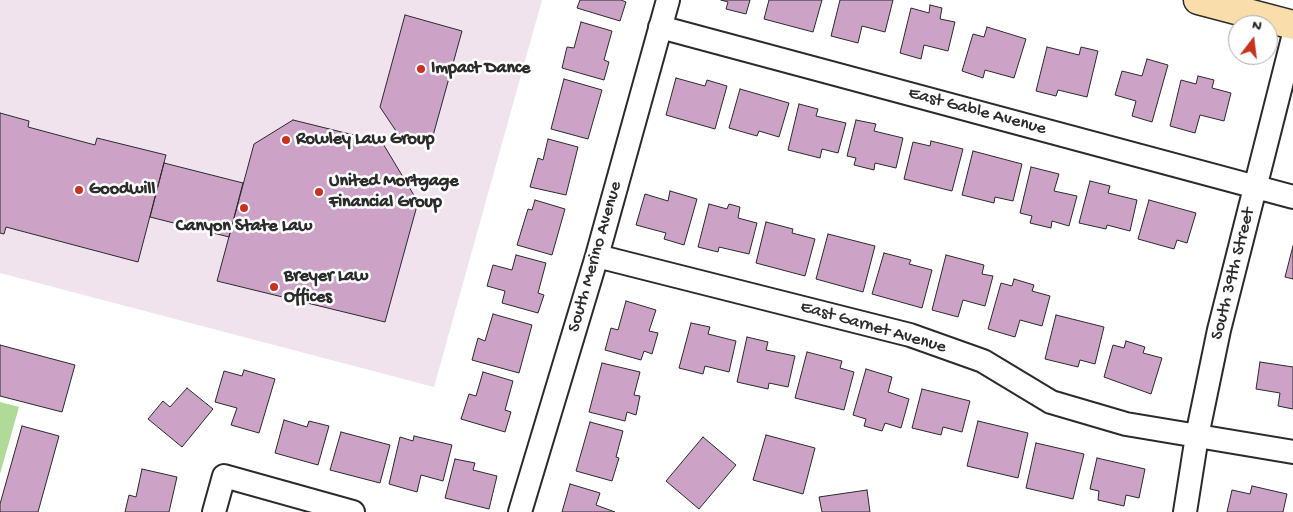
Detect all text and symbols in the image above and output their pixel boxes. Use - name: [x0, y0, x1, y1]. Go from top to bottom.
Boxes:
- north arrow: [1228, 15, 1278, 65]
- text: N: [1250, 17, 1263, 35]
- place label: Impact Dance: [431, 58, 530, 80]
- marker: Impact Dance: [415, 63, 427, 75]
- street label: East Gable Avenue: [906, 83, 1048, 141]
- place label: Rowley Law Group: [296, 129, 434, 151]
- marker: Rowley Law Group: [280, 134, 292, 146]
- place label: United Mortgage Financial Group: [329, 171, 459, 213]
- place label: Goodwill: [89, 179, 155, 201]
- street label: South Merino Avenue: [564, 179, 628, 335]
- marker: Goodwill: [73, 184, 85, 196]
- marker: United Mortgage Financial Group: [313, 186, 325, 198]
- marker: Canyon State Law: [238, 202, 250, 214]
- street label: South 39th Street: [1207, 206, 1261, 342]
- place label: Canyon State Law: [176, 216, 312, 238]
- place label: Breyer Law Offices: [284, 266, 368, 308]
- marker: Breyer Law Offices: [268, 281, 280, 293]
- street label: East Garnet Avenue: [798, 297, 948, 359]

